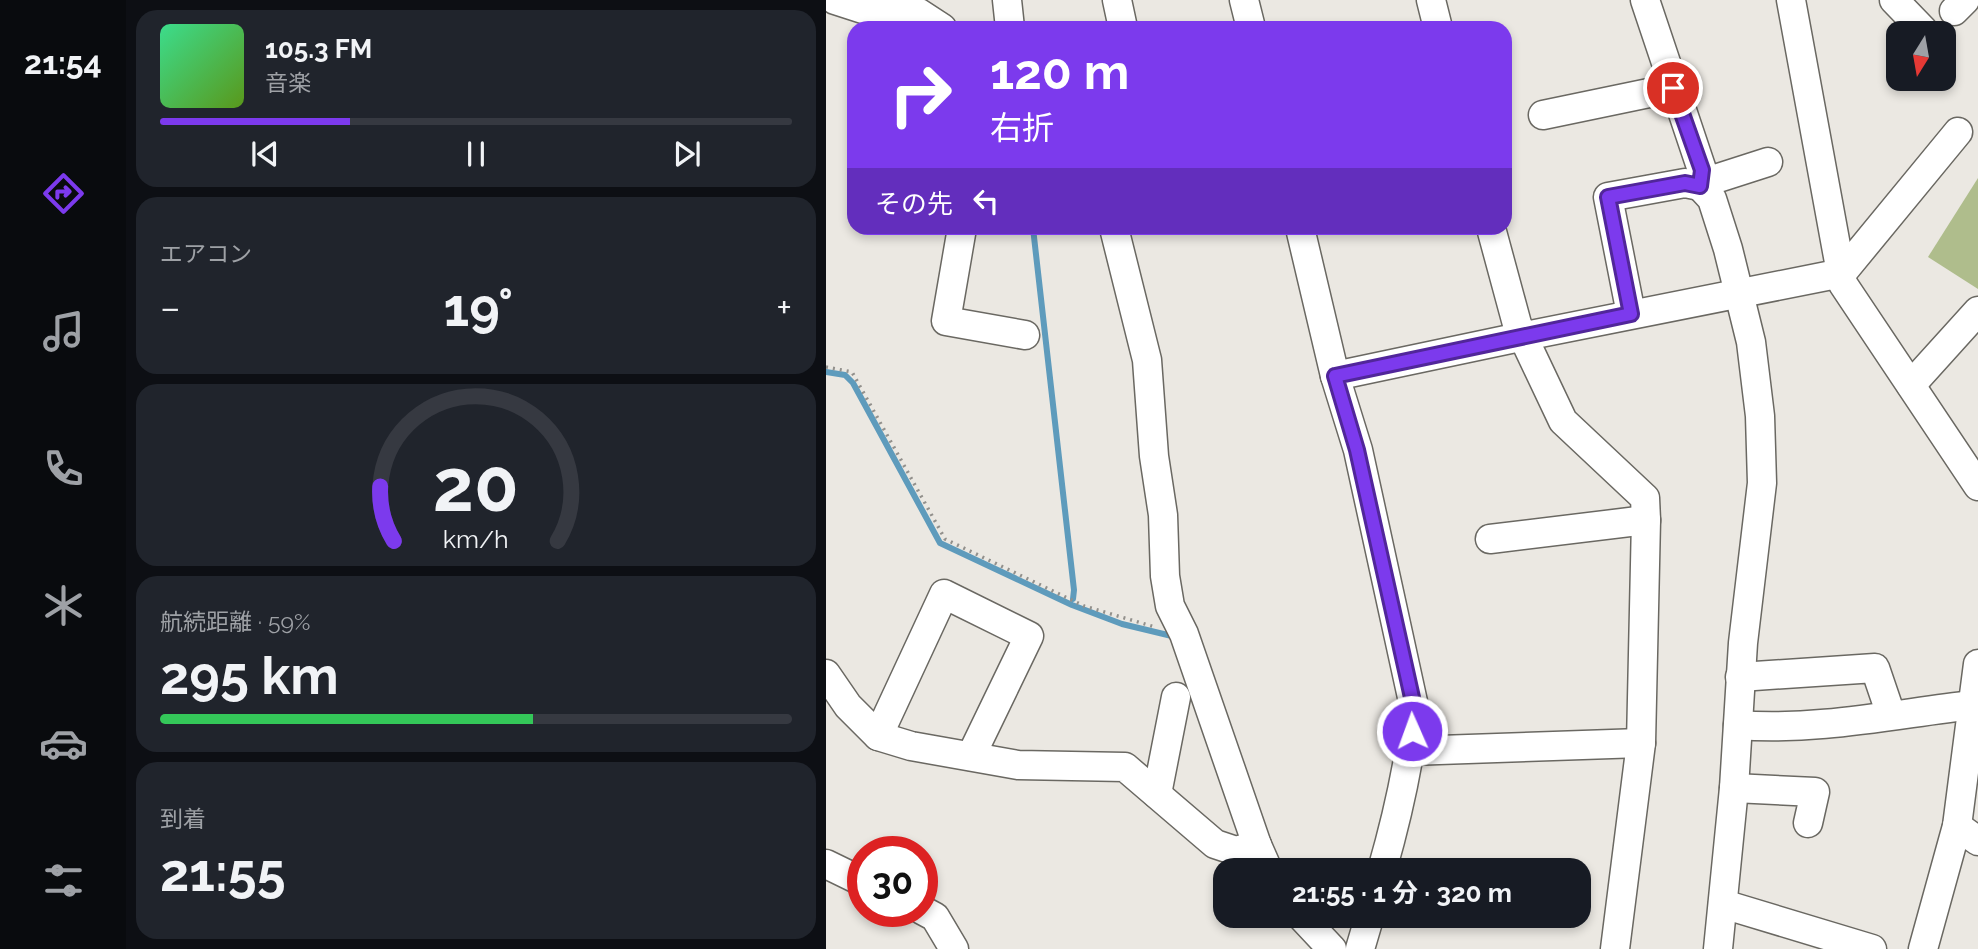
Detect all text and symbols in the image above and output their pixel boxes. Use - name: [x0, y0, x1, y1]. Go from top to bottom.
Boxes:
- north arrow: [1886, 21, 1956, 91]
- map controls: [1886, 21, 1956, 91]
- text: 105.3 FM: [265, 34, 372, 64]
- text: 120 m: [990, 43, 1129, 100]
- text: 21:54: [24, 44, 102, 81]
- icon: right: [875, 49, 966, 140]
- pin: [1643, 58, 1703, 118]
- text: 音楽: [265, 69, 311, 96]
- icon: arrive: [1654, 69, 1692, 107]
- text: 右折: [990, 109, 1054, 146]
- icon: previous: [246, 135, 284, 173]
- icon: pause: [457, 135, 495, 173]
- icon: next: [668, 135, 706, 173]
- icon: directions: [39, 169, 88, 218]
- icon: left: [967, 182, 1005, 220]
- text: その先: [875, 189, 953, 219]
- text: エアコン: [160, 240, 252, 267]
- text: 19°: [444, 277, 513, 338]
- text: −: [160, 285, 180, 330]
- text: +: [776, 285, 792, 330]
- icon: music: [39, 307, 88, 356]
- text: 20: [433, 443, 519, 528]
- icon: phone: [39, 444, 88, 493]
- text: km/h: [443, 523, 509, 553]
- icon: climate: [39, 581, 88, 630]
- text: 航続距離 · 59%: [160, 608, 311, 635]
- text: 295 km: [160, 645, 339, 706]
- position arrow: [1375, 694, 1449, 768]
- icon: car: [39, 719, 88, 768]
- text: 到着: [160, 805, 206, 832]
- speed limit sign: 30: [847, 836, 938, 927]
- text: 21:55: [160, 842, 285, 903]
- icon: filters: [39, 856, 88, 905]
- text: 21:55 · 1 分 · 320 m: [1292, 878, 1512, 908]

